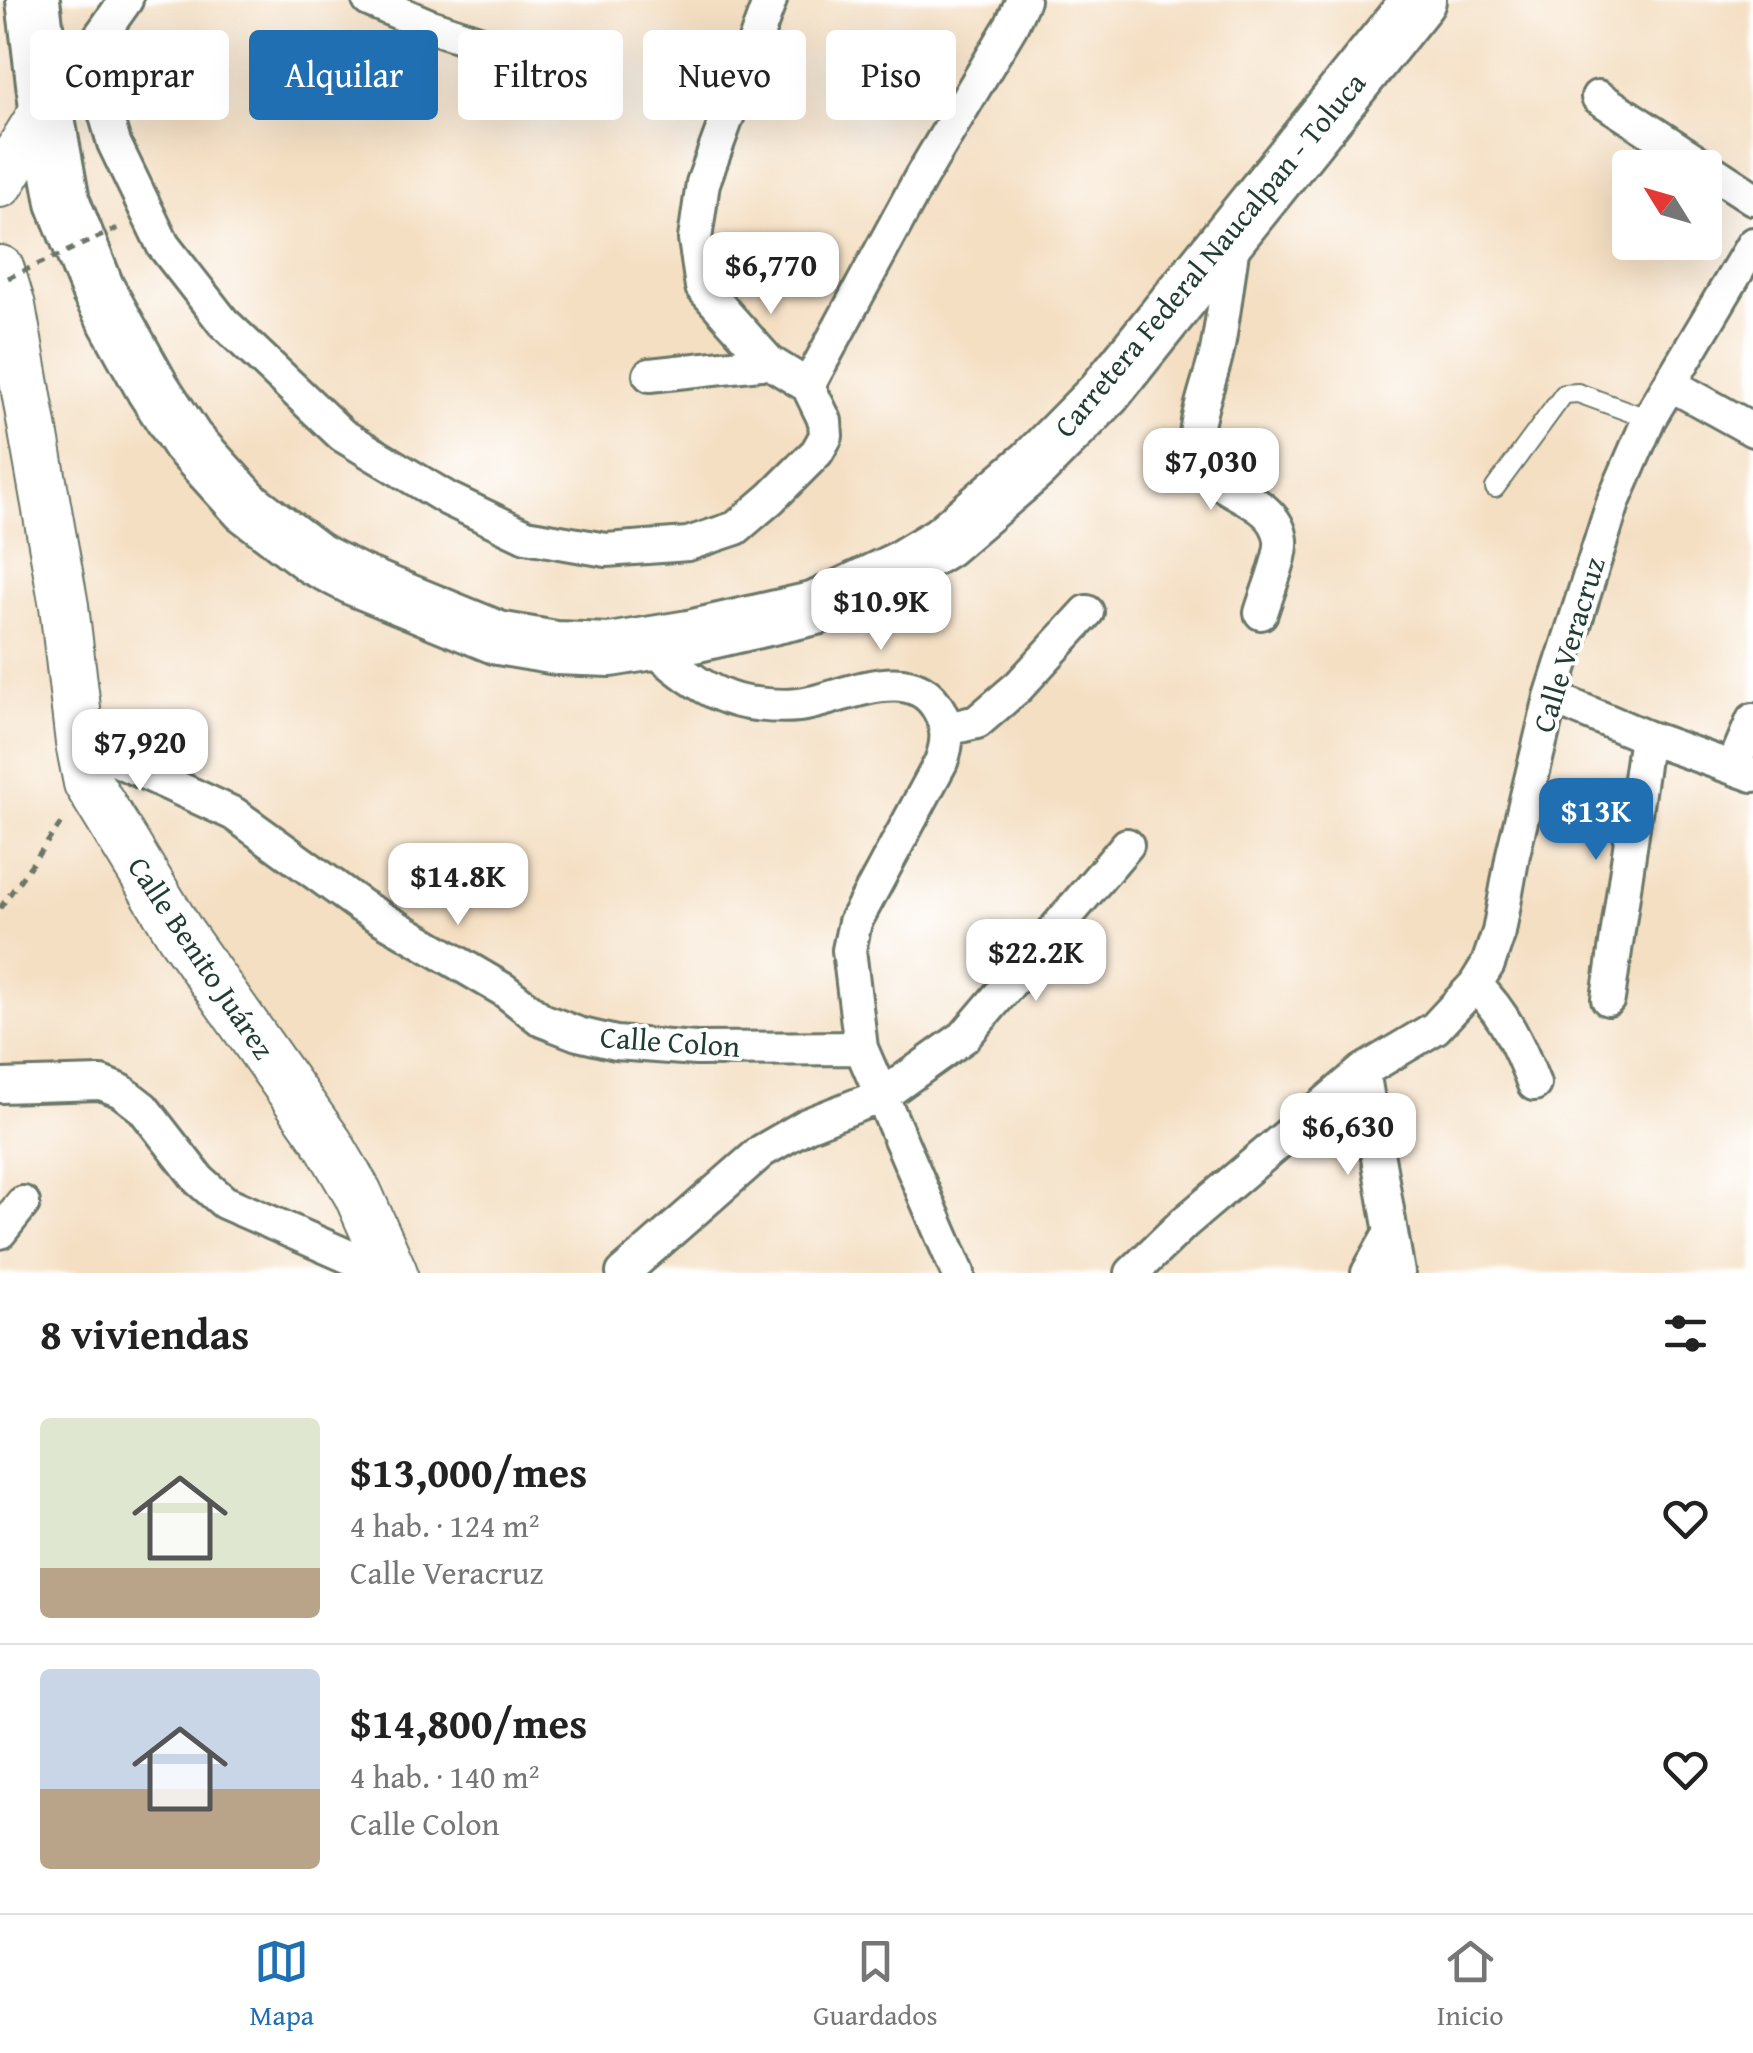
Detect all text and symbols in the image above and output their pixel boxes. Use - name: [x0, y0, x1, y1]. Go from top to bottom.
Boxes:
- chip: Comprar: [30, 30, 229, 120]
- chip: Alquilar: [249, 30, 438, 120]
- chip: Filtros: [458, 30, 623, 120]
- chip: Nuevo: [643, 30, 806, 120]
- chip: Piso: [826, 30, 956, 120]
- street label: Carretera Federal Naucalpan - Toluca: [1043, 62, 1376, 447]
- north arrow: [1612, 150, 1722, 260]
- map controls: [1612, 150, 1722, 260]
- pin: $6,770: [690, 232, 852, 317]
- text: $6,770: [725, 241, 817, 288]
- pin: $7,030: [1130, 428, 1292, 513]
- text: $7,030: [1165, 437, 1257, 484]
- street label: Calle Veracruz: [1521, 552, 1616, 738]
- pin: $10.9K: [800, 568, 962, 653]
- text: $10.9K: [833, 577, 929, 624]
- pin: $7,920: [59, 709, 221, 794]
- text: $7,920: [94, 718, 186, 765]
- pin: $13K: [1537, 778, 1655, 863]
- text: $13K: [1561, 787, 1631, 834]
- pin: $14.8K: [377, 843, 539, 928]
- street label: Calle Benito Juárez: [118, 847, 286, 1068]
- text: $14.8K: [410, 852, 506, 899]
- pin: $22.2K: [955, 919, 1117, 1004]
- text: $22.2K: [988, 928, 1084, 975]
- street label: Calle Colon: [599, 1014, 742, 1068]
- pin: $6,630: [1267, 1093, 1429, 1178]
- text: $6,630: [1302, 1102, 1394, 1149]
- text: 8 viviendas: [40, 1303, 249, 1364]
- icon: filters: [1658, 1306, 1713, 1361]
- text: $13,000/mes: [350, 1441, 587, 1502]
- icon: home: [120, 1458, 240, 1578]
- icon: heart: [1658, 1491, 1713, 1546]
- text: 4 hab. · 124 m²: [350, 1502, 539, 1549]
- text: Calle Veracruz: [350, 1549, 543, 1596]
- text: $14,800/mes: [350, 1692, 587, 1753]
- icon: home: [120, 1709, 240, 1829]
- icon: heart: [1658, 1742, 1713, 1797]
- text: 4 hab. · 140 m²: [350, 1753, 539, 1800]
- text: Calle Colon: [350, 1800, 500, 1847]
- tab: Mapa: [250, 1934, 314, 2035]
- tab: Guardados: [813, 1934, 938, 2035]
- tab: Inicio: [1437, 1934, 1503, 2035]

